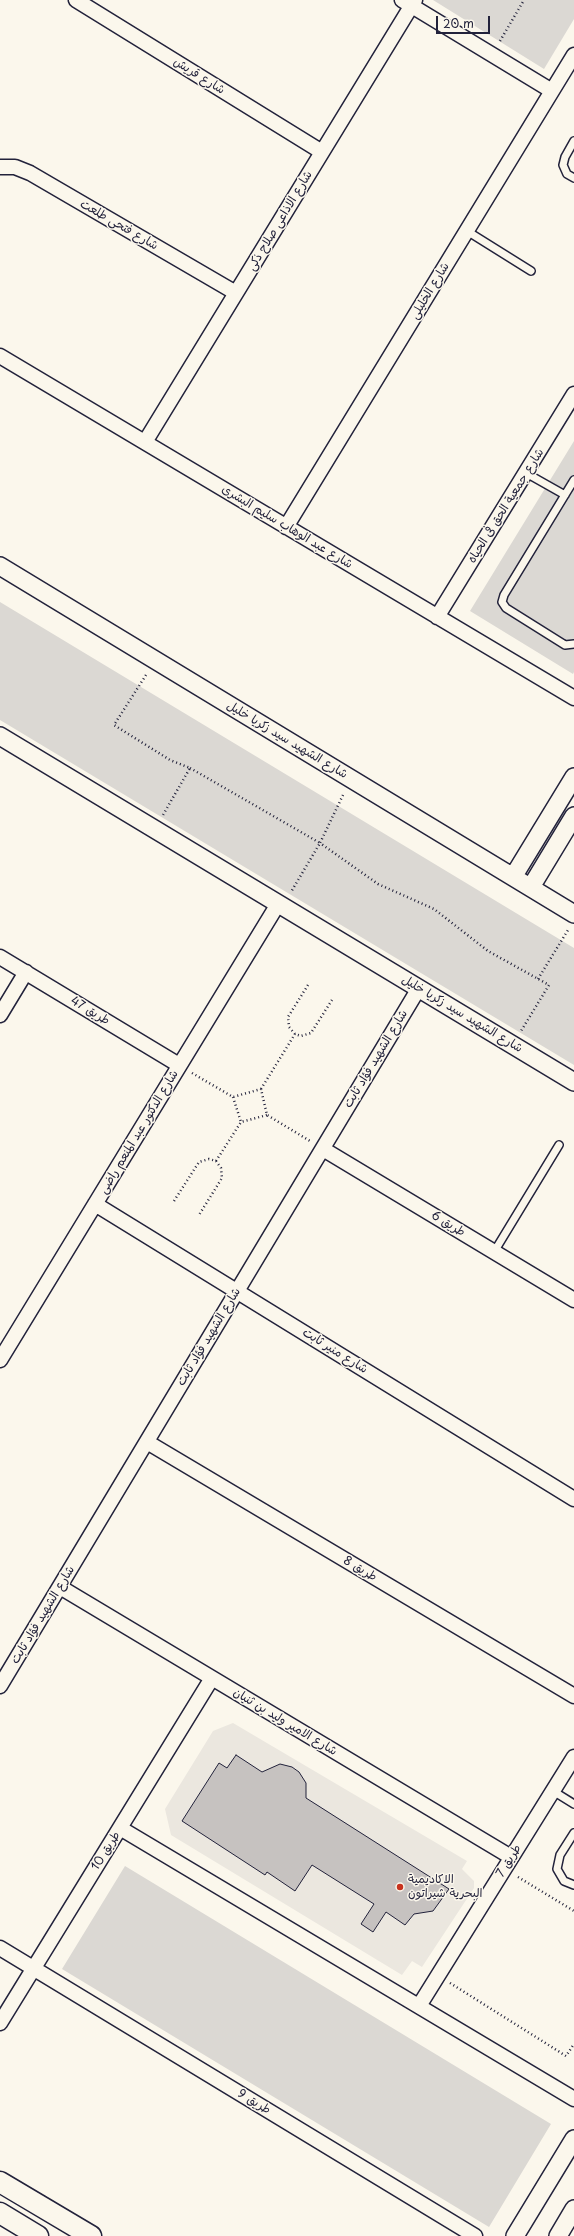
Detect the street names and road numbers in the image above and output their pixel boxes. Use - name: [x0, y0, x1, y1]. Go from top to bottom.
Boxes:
- street label: شارع قريش: [171, 55, 227, 97]
- street label: شارع الاذاعى صلاح ذكى: [244, 168, 316, 274]
- street label: شارع فتحى طلعت: [77, 197, 161, 253]
- street label: شارع الخليلى: [407, 260, 453, 322]
- street label: شارع جمعية الحق فى الحياه: [465, 446, 547, 566]
- street label: شارع عبد الوهاب سليم البشرى: [219, 482, 355, 572]
- street label: شارع الشهيد سيد زكريا خليل: [224, 698, 350, 782]
- street label: شارع الشهيد سيد زكريا خليل: [399, 972, 525, 1056]
- street label: طريق 47: [68, 994, 112, 1028]
- street label: شارع الشهيد فؤاد ثابت: [341, 1007, 411, 1111]
- street label: شارع الدكتور عبد المنعم راضى: [96, 1068, 182, 1196]
- street label: طريق 6: [428, 1208, 468, 1240]
- street label: شارع الشهيد فؤاد ثابت: [174, 1285, 244, 1389]
- street label: شارع منير ثابت: [300, 1325, 370, 1377]
- street label: طريق 8: [341, 1553, 379, 1585]
- street label: شارع الشهيد فؤاد ثابت: [8, 1563, 78, 1667]
- street label: شارع الامير وليد بن ثنيان: [230, 1685, 340, 1759]
- street label: طريق 10: [88, 1829, 124, 1873]
- street label: طريق 7: [493, 1842, 525, 1880]
- street label: طريق 9: [235, 2087, 273, 2117]

